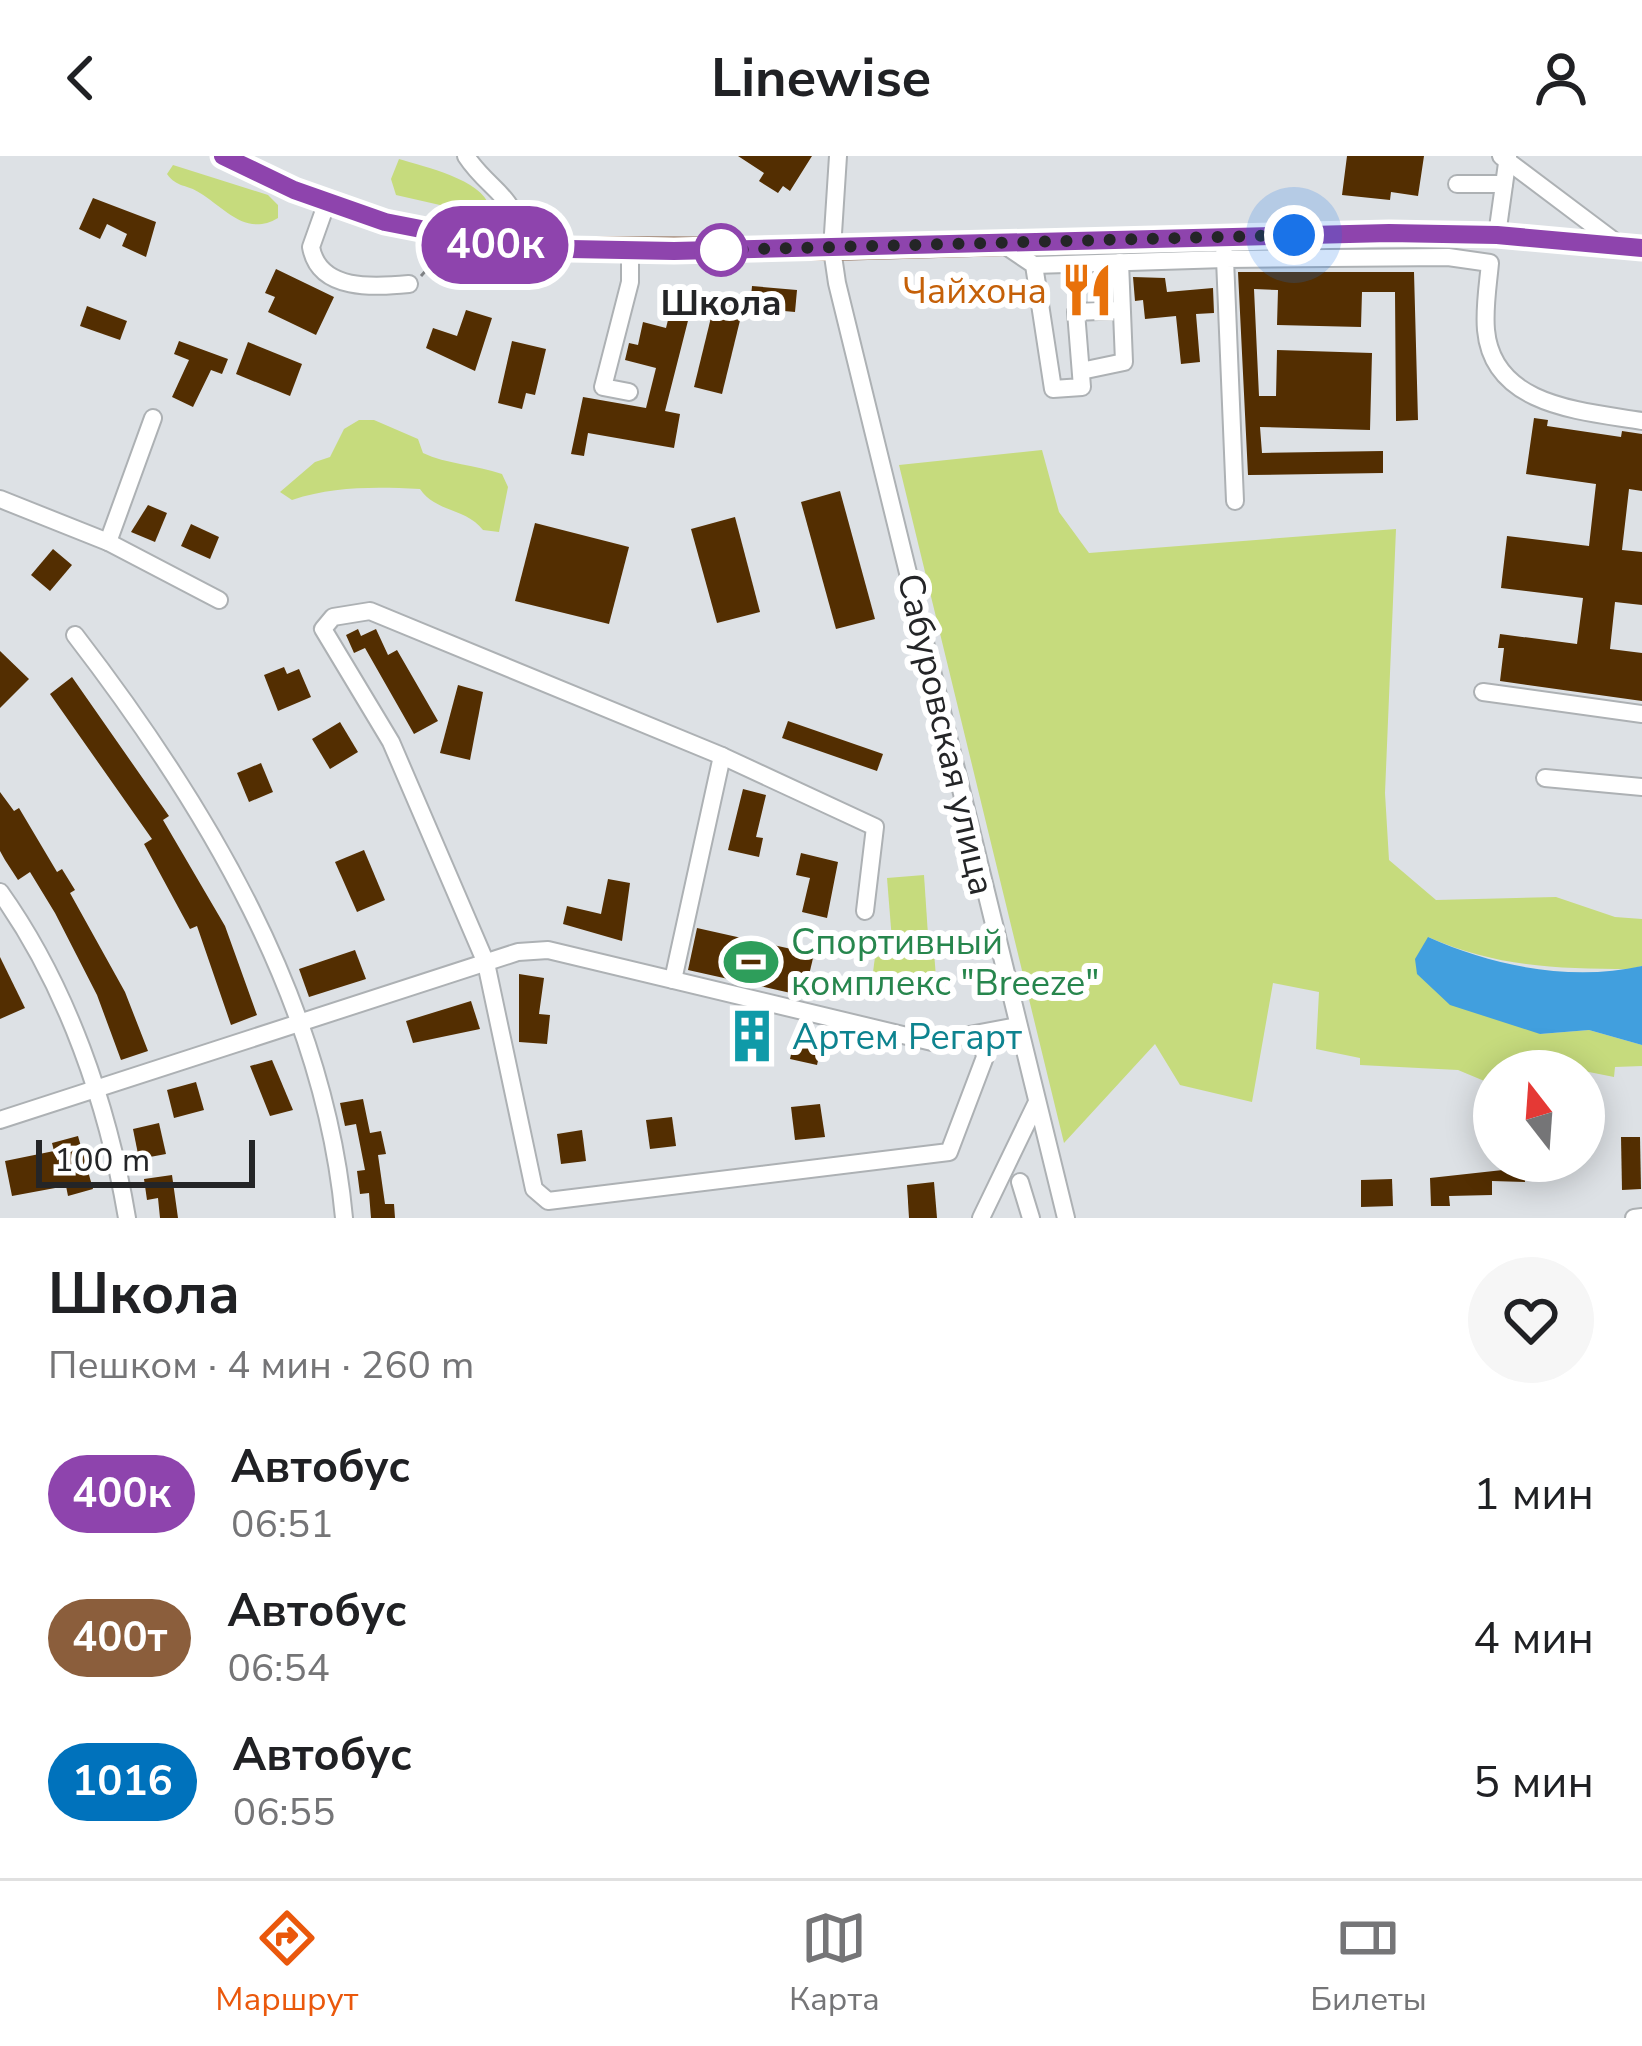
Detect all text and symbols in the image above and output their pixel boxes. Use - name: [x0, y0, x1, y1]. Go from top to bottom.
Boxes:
- text: Linewise: [711, 41, 931, 115]
- icon: back: [48, 45, 114, 111]
- icon: person: [1528, 45, 1594, 111]
- your location: [1264, 205, 1324, 265]
- line badge: 400к: [411, 206, 579, 284]
- text: 400к: [445, 216, 545, 273]
- marker: Школа: [696, 225, 746, 275]
- restaurant icon: Чайхона: [1058, 261, 1116, 319]
- place label: Чайхона: [902, 267, 1047, 316]
- place label: Школа: [660, 279, 782, 328]
- street label: Сабуровская улица: [885, 569, 1006, 900]
- place label: Спортивный комплекс "Breeze": [791, 918, 1099, 1008]
- sports icon: Спортивный комплекс "Breeze": [722, 933, 780, 991]
- building icon: Артем Регарт: [723, 1007, 781, 1065]
- place label: Артем Регарт: [792, 1013, 1022, 1062]
- north arrow: [1473, 1050, 1605, 1182]
- map controls: [1473, 1050, 1605, 1182]
- scale bar: [36, 1134, 255, 1187]
- text: 100 m: [54, 1138, 150, 1183]
- text: Школа: [48, 1255, 240, 1333]
- button: heart: [1468, 1257, 1594, 1383]
- text: Пешком · 4 мин · 260 m: [48, 1339, 474, 1392]
- text: Автобус: [231, 1437, 410, 1498]
- text: 1 мин: [1473, 1464, 1594, 1525]
- text: 400к: [72, 1465, 171, 1522]
- text: 06:51: [231, 1498, 334, 1551]
- text: Автобус: [227, 1581, 407, 1642]
- text: 4 мин: [1473, 1608, 1594, 1669]
- text: 400т: [72, 1609, 167, 1666]
- text: 06:54: [227, 1642, 330, 1695]
- text: Автобус: [233, 1725, 412, 1786]
- text: 5 мин: [1473, 1752, 1594, 1813]
- text: 1016: [72, 1753, 173, 1810]
- text: 06:55: [233, 1786, 335, 1839]
- tab: Маршрут: [215, 1905, 359, 2022]
- tab: Карта: [789, 1905, 880, 2022]
- tab: Билеты: [1310, 1905, 1427, 2022]

